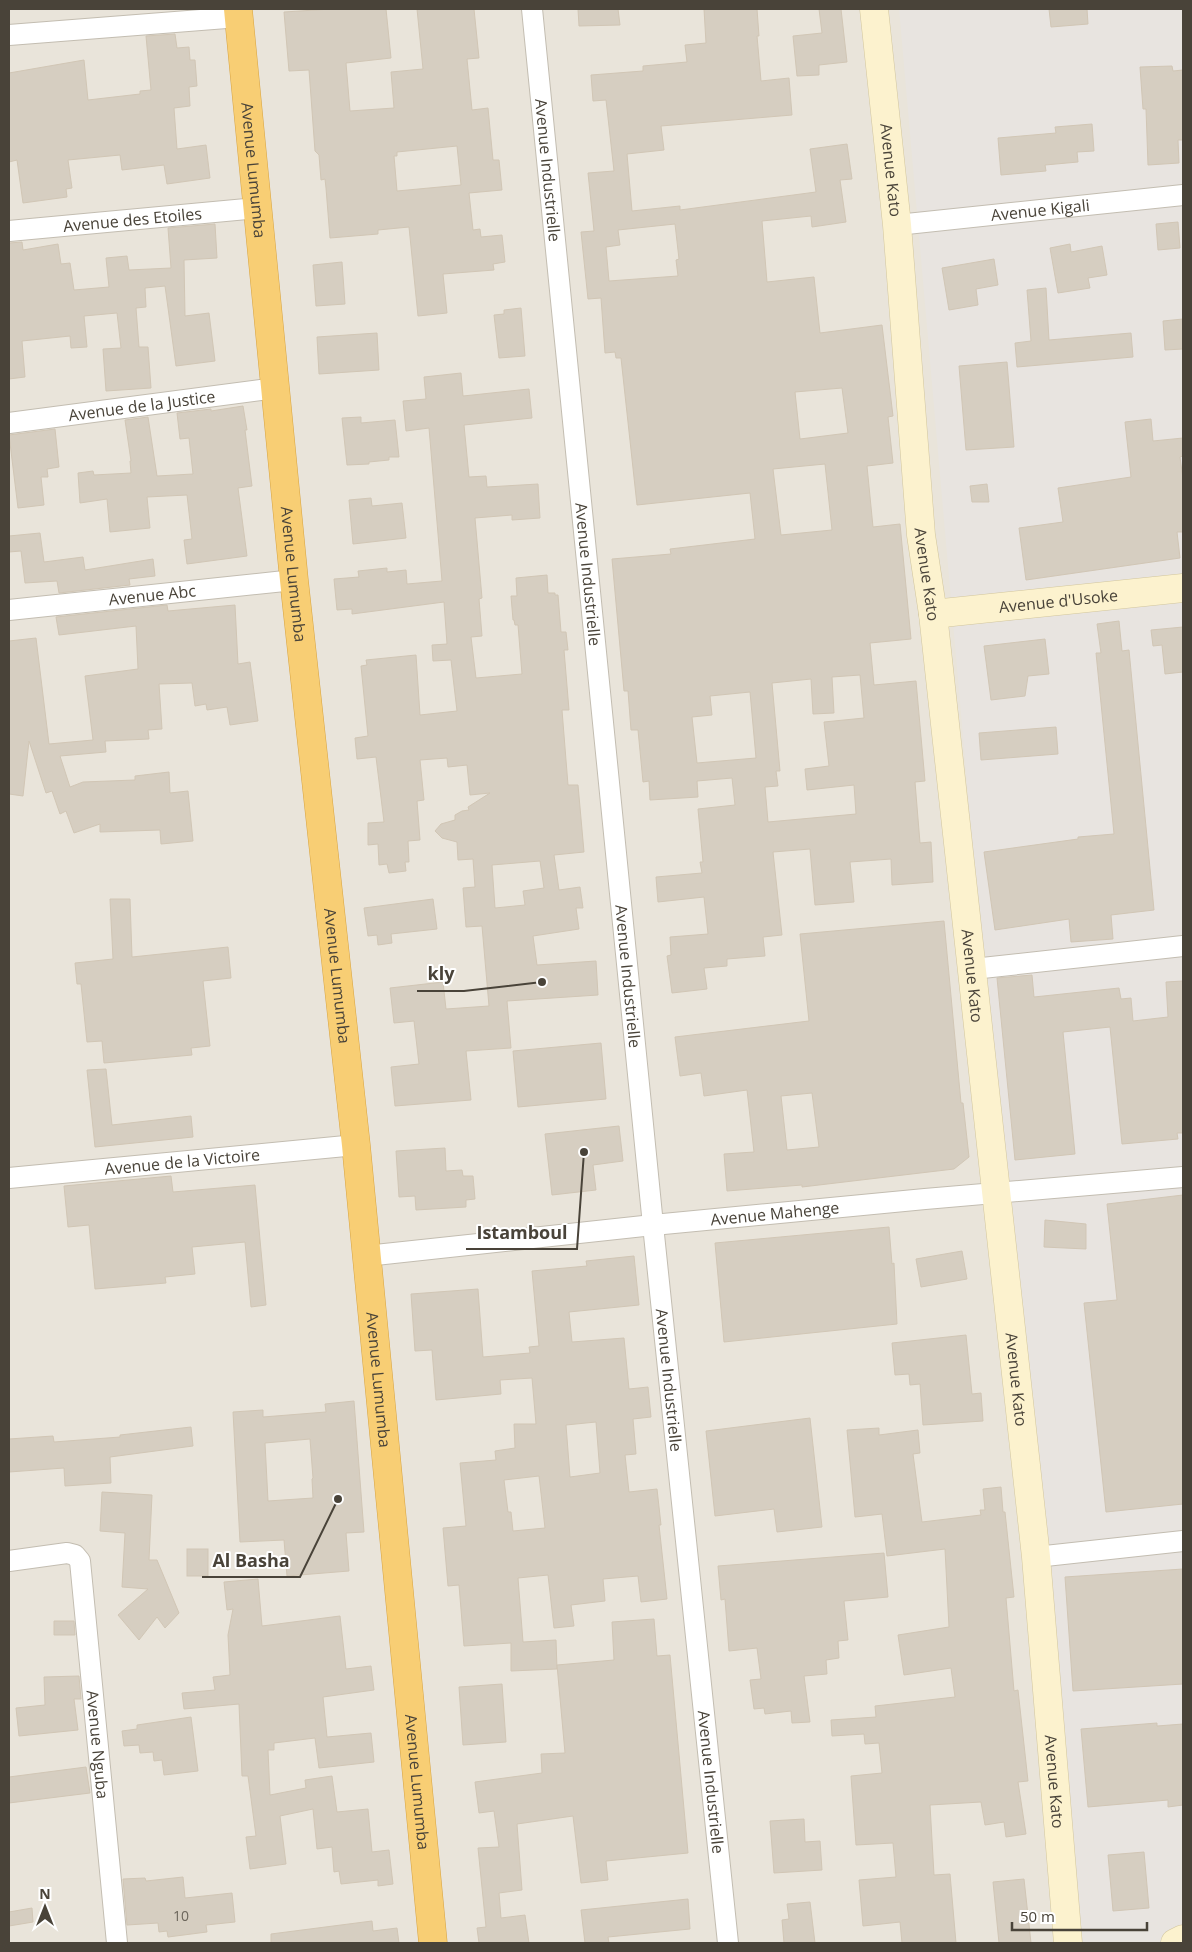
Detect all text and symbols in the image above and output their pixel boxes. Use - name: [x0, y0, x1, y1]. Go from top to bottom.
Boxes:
- street label: Avenue Industrielle: [530, 98, 566, 243]
- street label: Avenue Lumumba: [236, 101, 271, 239]
- street label: Avenue Kato: [875, 122, 907, 218]
- street label: Avenue Kigali: [990, 194, 1091, 226]
- street label: Avenue des Etoiles: [62, 202, 203, 237]
- street label: Avenue de la Justice: [67, 385, 217, 426]
- street label: Avenue Industrielle: [570, 502, 606, 647]
- street label: Avenue Lumumba: [276, 505, 312, 643]
- street label: Avenue Kato: [909, 527, 945, 622]
- street label: Avenue Abc: [108, 579, 197, 610]
- street label: Avenue d'Usoke: [998, 584, 1119, 618]
- street label: Avenue Industrielle: [610, 904, 646, 1049]
- street label: Avenue Lumumba: [319, 907, 356, 1045]
- street label: Avenue Kato: [956, 928, 989, 1024]
- callout: kly: [417, 958, 464, 991]
- text: kly: [428, 961, 455, 985]
- street label: Avenue de la Victoire: [103, 1143, 261, 1180]
- street label: Avenue Mahenge: [709, 1196, 840, 1230]
- callout: Istamboul: [466, 1216, 577, 1249]
- text: Istamboul: [476, 1220, 568, 1244]
- street label: Avenue Industrielle: [651, 1308, 688, 1453]
- street label: Avenue Lumumba: [361, 1311, 396, 1449]
- street label: Avenue Kato: [1001, 1332, 1033, 1427]
- callout: Al Basha: [202, 1544, 300, 1577]
- text: Al Basha: [212, 1548, 290, 1572]
- street label: Avenue Nguba: [82, 1689, 114, 1800]
- street label: Avenue Industrielle: [693, 1709, 730, 1855]
- street label: Avenue Lumumba: [400, 1713, 435, 1851]
- street label: Avenue Kato: [1040, 1734, 1069, 1829]
- north arrow: [20, 1882, 70, 1932]
- text: N: [39, 1884, 51, 1903]
- scale bar: [1012, 1900, 1147, 1932]
- house number: 10: [173, 1906, 189, 1925]
- text: 50 m: [1020, 1906, 1055, 1926]

